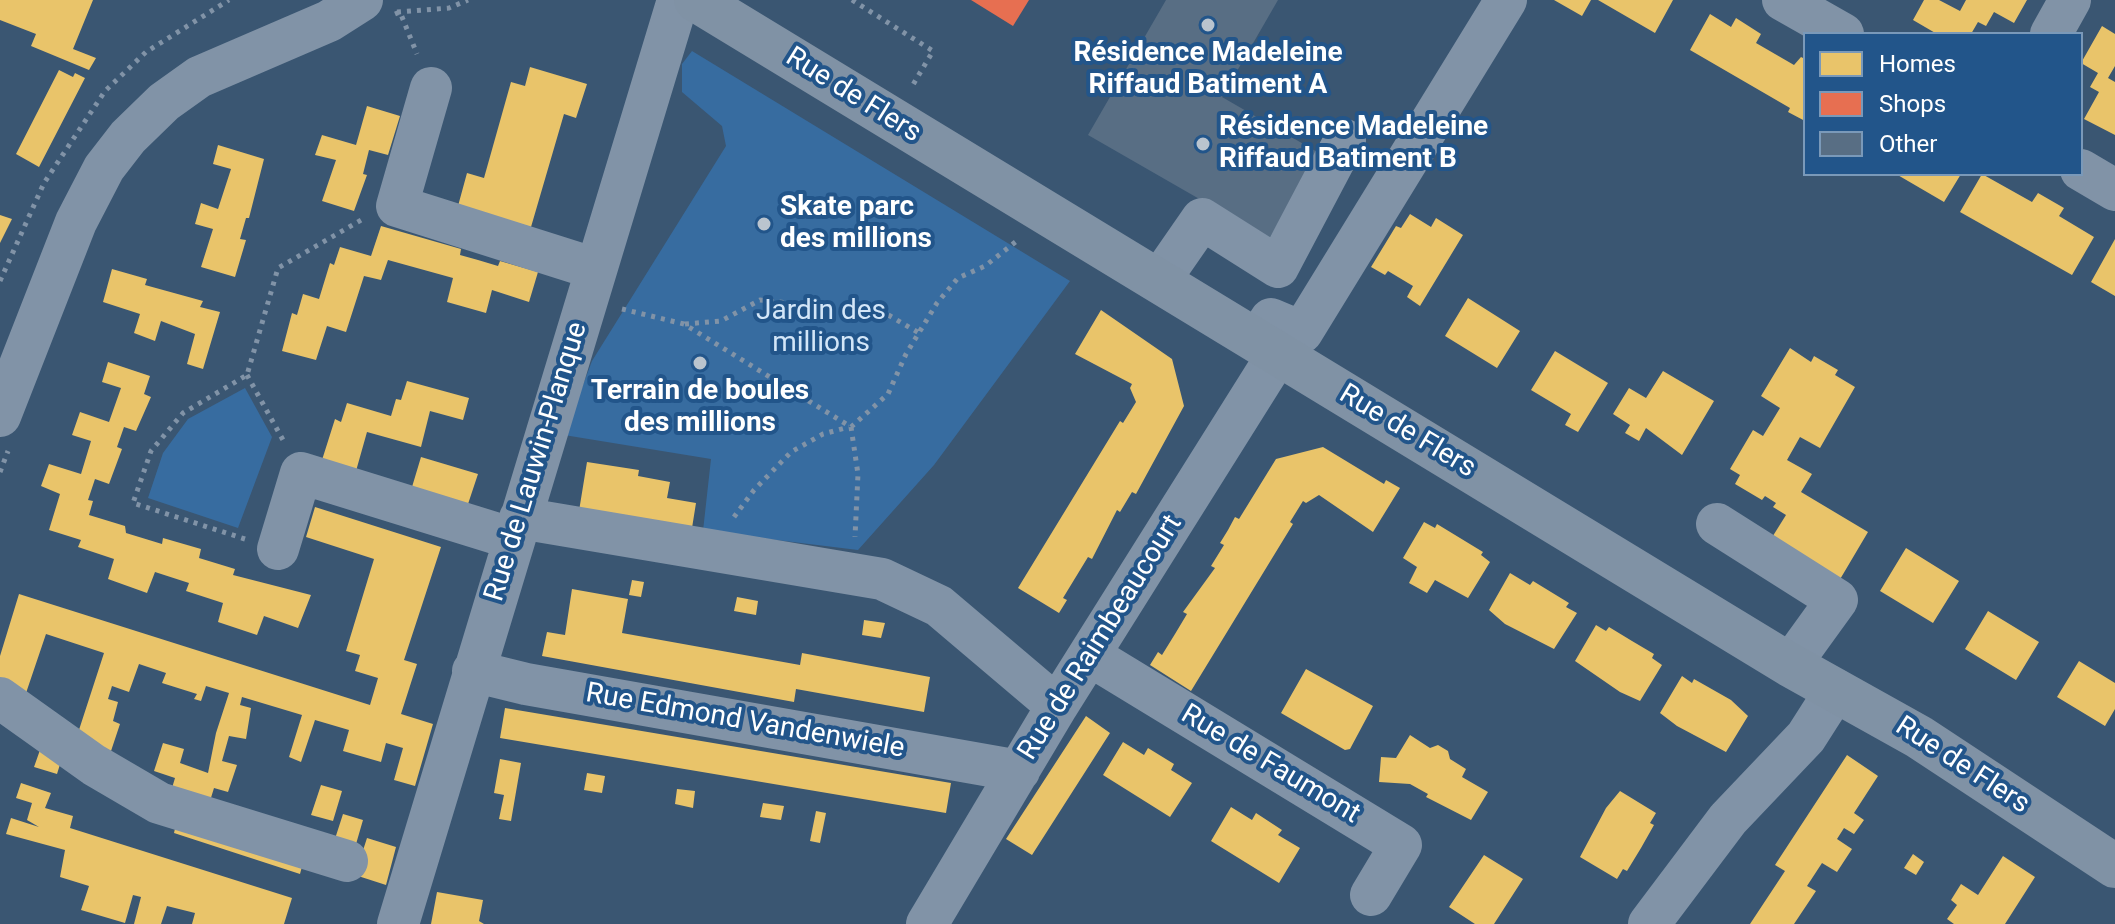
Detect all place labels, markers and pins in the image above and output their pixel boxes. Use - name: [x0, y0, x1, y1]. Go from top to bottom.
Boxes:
- marker: Résidence Madeleine Riffaud Batiment A: [1199, 16, 1217, 34]
- place label: Résidence Madeleine Riffaud Batiment A: [1073, 37, 1343, 103]
- place label: Résidence Madeleine Riffaud Batiment B: [1219, 111, 1488, 177]
- marker: Résidence Madeleine Riffaud Batiment B: [1194, 135, 1212, 153]
- place label: Skate parc des millions: [780, 191, 932, 257]
- marker: Skate parc des millions: [755, 215, 773, 233]
- marker: Terrain de boules des millions: [691, 354, 709, 372]
- place label: Terrain de boules des millions: [591, 375, 809, 441]

